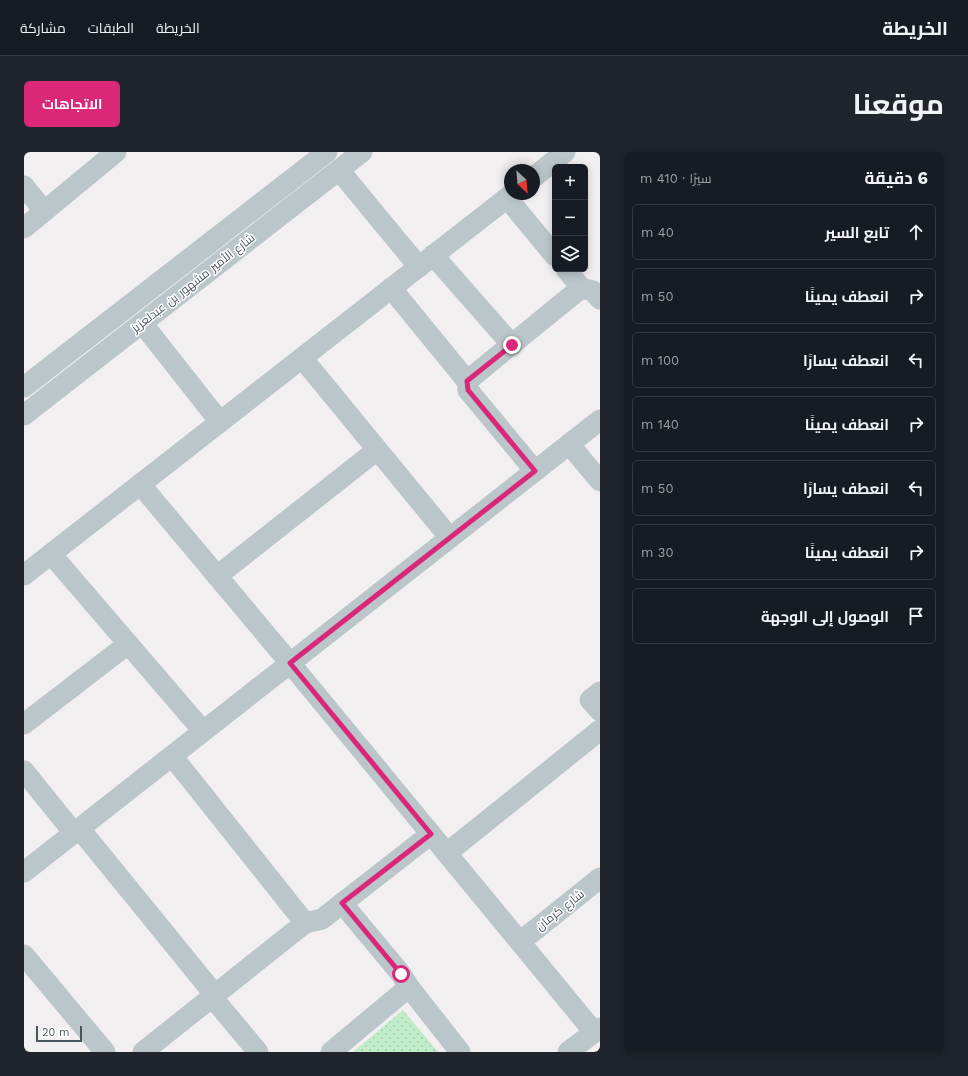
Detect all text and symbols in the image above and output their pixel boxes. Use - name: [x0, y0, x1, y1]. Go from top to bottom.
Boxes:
- text: الخريطة: [882, 17, 948, 40]
- text: مشاركة: [20, 20, 66, 36]
- text: الطبقات: [88, 20, 134, 36]
- text: الخريطة: [156, 20, 200, 36]
- button: الاتجاهات: [24, 81, 120, 127]
- text: موقعنا: [853, 88, 944, 121]
- north arrow: [504, 164, 540, 200]
- map controls: [552, 164, 588, 272]
- button: +: [552, 164, 588, 200]
- text: 6 دقيقة: [865, 168, 928, 188]
- text: سيرًا · 410 m: [640, 171, 712, 186]
- button: −: [552, 200, 588, 236]
- icon: ahead: [905, 221, 927, 243]
- text: تابع السير: [825, 224, 889, 242]
- text: 40 m: [641, 225, 674, 240]
- street label: شارع الأمير مشهور بن عبدلعزيز: [128, 231, 258, 337]
- button: layers: [552, 236, 588, 272]
- icon: right: [905, 285, 927, 307]
- text: انعطف يمينًا: [805, 288, 889, 306]
- text: 50 m: [641, 289, 673, 304]
- route end: [503, 336, 521, 354]
- icon: left: [905, 349, 927, 371]
- text: انعطف يسارًا: [803, 352, 889, 370]
- text: 100 m: [641, 353, 679, 368]
- icon: right: [905, 413, 927, 435]
- text: انعطف يمينًا: [805, 416, 889, 434]
- text: 140 m: [641, 417, 679, 432]
- icon: left: [905, 477, 927, 499]
- text: انعطف يسارًا: [803, 480, 889, 498]
- text: 50 m: [641, 481, 673, 496]
- icon: right: [905, 541, 927, 563]
- text: انعطف يمينًا: [805, 544, 889, 562]
- text: 30 m: [641, 545, 674, 560]
- icon: arrive: [905, 605, 927, 627]
- text: الوصول إلى الوجهة: [761, 608, 889, 626]
- street label: شارع كرمان: [533, 887, 588, 934]
- route start: [392, 965, 410, 983]
- scale bar: [36, 1024, 82, 1043]
- text: 20 m: [42, 1026, 70, 1039]

